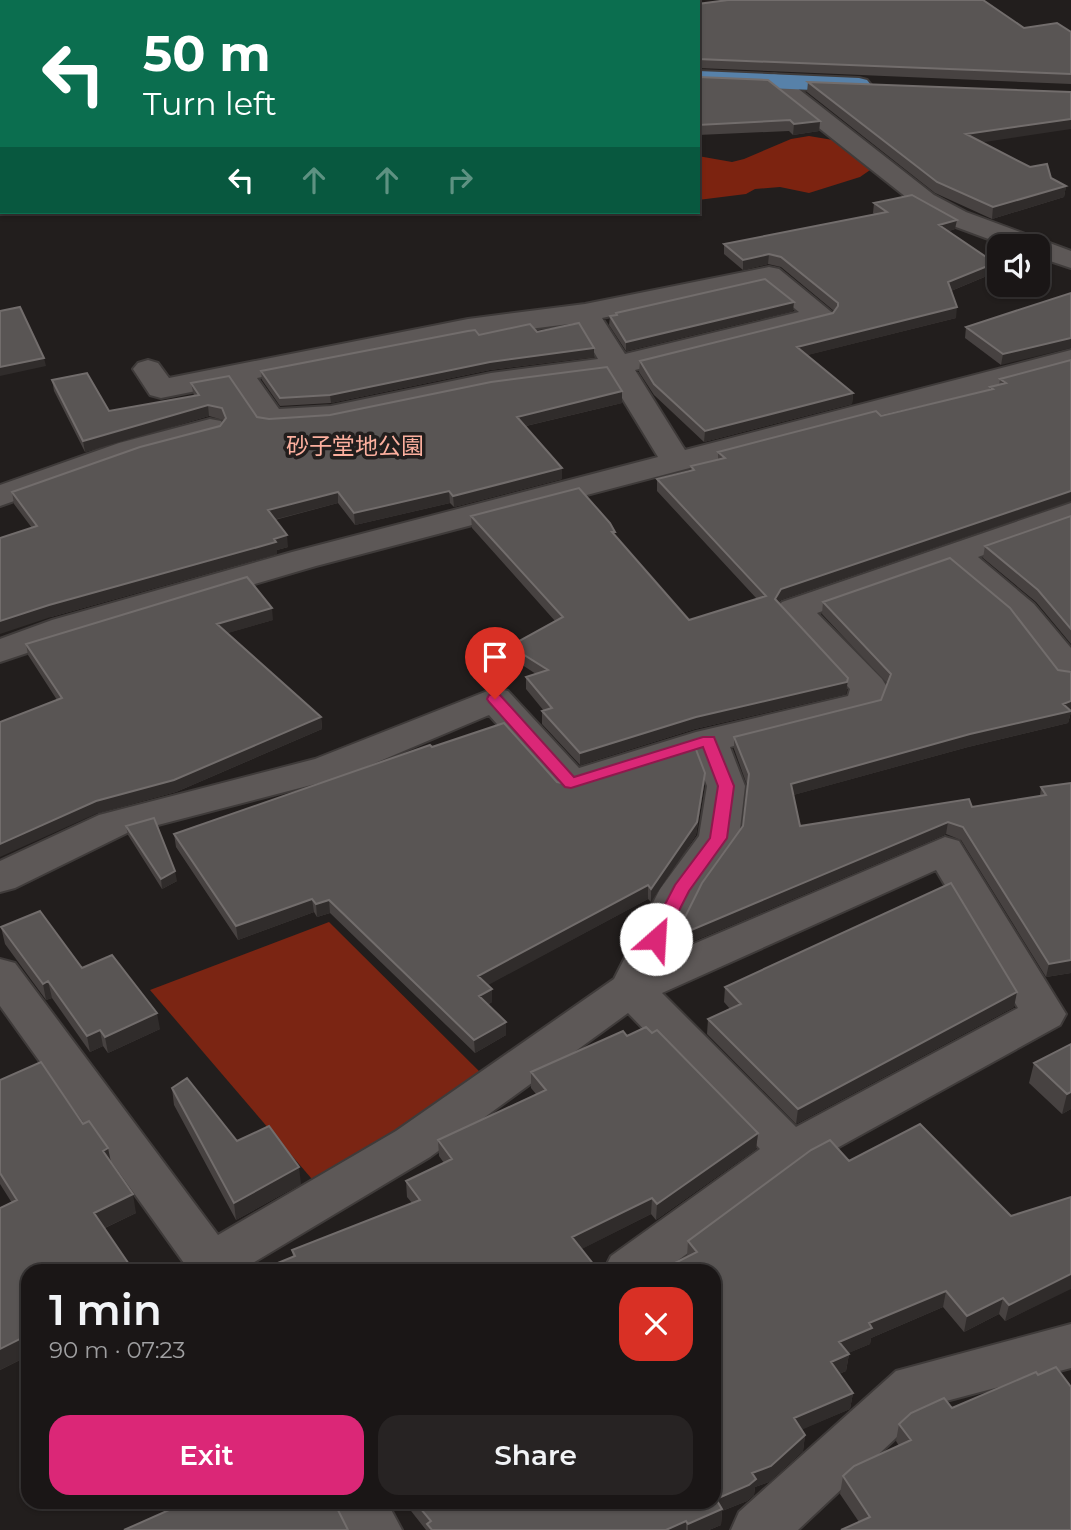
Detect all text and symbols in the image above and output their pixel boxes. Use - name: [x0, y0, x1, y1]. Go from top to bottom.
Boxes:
- text: 50 m: [143, 24, 271, 83]
- icon: left: [28, 28, 119, 119]
- text: Turn left: [143, 84, 277, 123]
- icon: left: [222, 161, 260, 199]
- icon: ahead: [295, 161, 333, 199]
- icon: ahead: [368, 161, 406, 199]
- icon: right: [441, 161, 479, 199]
- map controls: [987, 234, 1050, 297]
- button: sound: [987, 234, 1050, 297]
- park label: 砂子堂地公園: [286, 432, 424, 460]
- pin: [465, 627, 525, 699]
- icon: arrive: [476, 638, 514, 676]
- position arrow: [619, 902, 693, 976]
- text: 1 min: [49, 1284, 162, 1336]
- button: close: [619, 1287, 693, 1361]
- text: 90 m · 07:23: [49, 1336, 186, 1364]
- button: Exit: [49, 1415, 364, 1495]
- button: Share: [378, 1415, 693, 1495]

